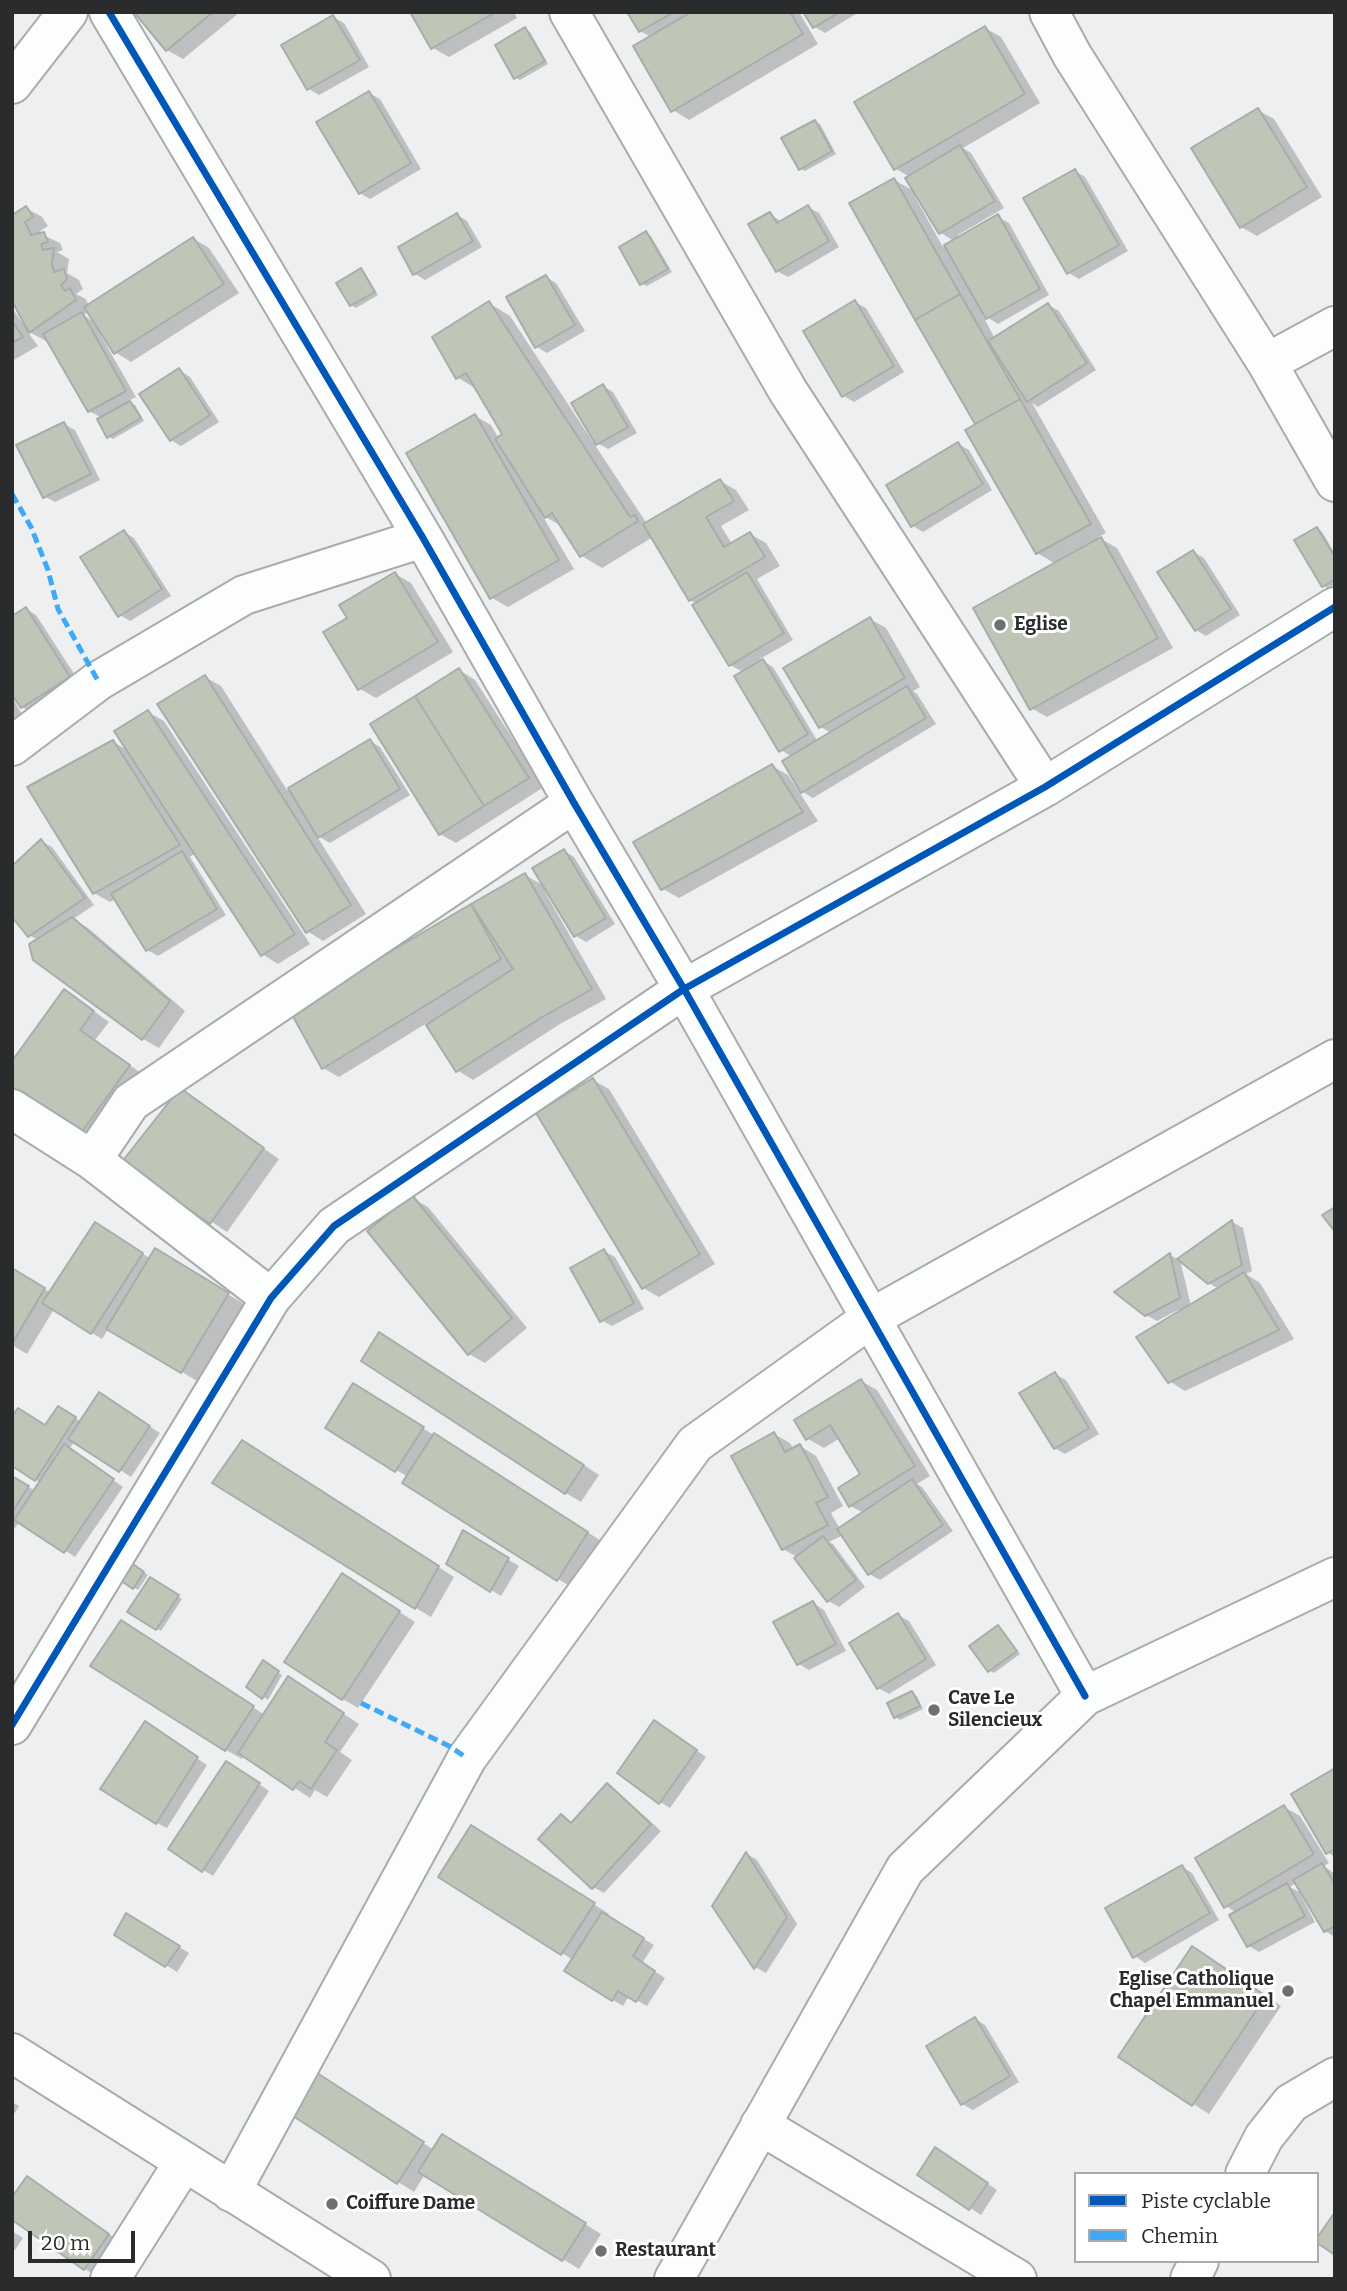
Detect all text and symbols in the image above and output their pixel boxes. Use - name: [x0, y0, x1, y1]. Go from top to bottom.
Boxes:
- place label: Eglise: [1014, 614, 1068, 636]
- marker: Eglise: [992, 617, 1008, 633]
- place label: Cave Le Silencieux: [948, 1688, 1042, 1732]
- marker: Cave Le Silencieux: [926, 1702, 942, 1718]
- place label: Eglise Catholique Chapel Emmanuel: [1110, 1969, 1274, 2013]
- marker: Eglise Catholique Chapel Emmanuel: [1280, 1983, 1296, 1999]
- legend: [1074, 2172, 1319, 2263]
- text: Piste cyclable: [1141, 2188, 1271, 2214]
- place label: Coiffure Dame: [346, 2193, 475, 2215]
- marker: Coiffure Dame: [324, 2196, 340, 2212]
- scale bar: [32, 2218, 138, 2262]
- text: Chemin: [1141, 2223, 1218, 2249]
- text: 20 m: [41, 2230, 90, 2256]
- place label: Restaurant: [615, 2240, 716, 2262]
- marker: Restaurant: [593, 2243, 609, 2259]

